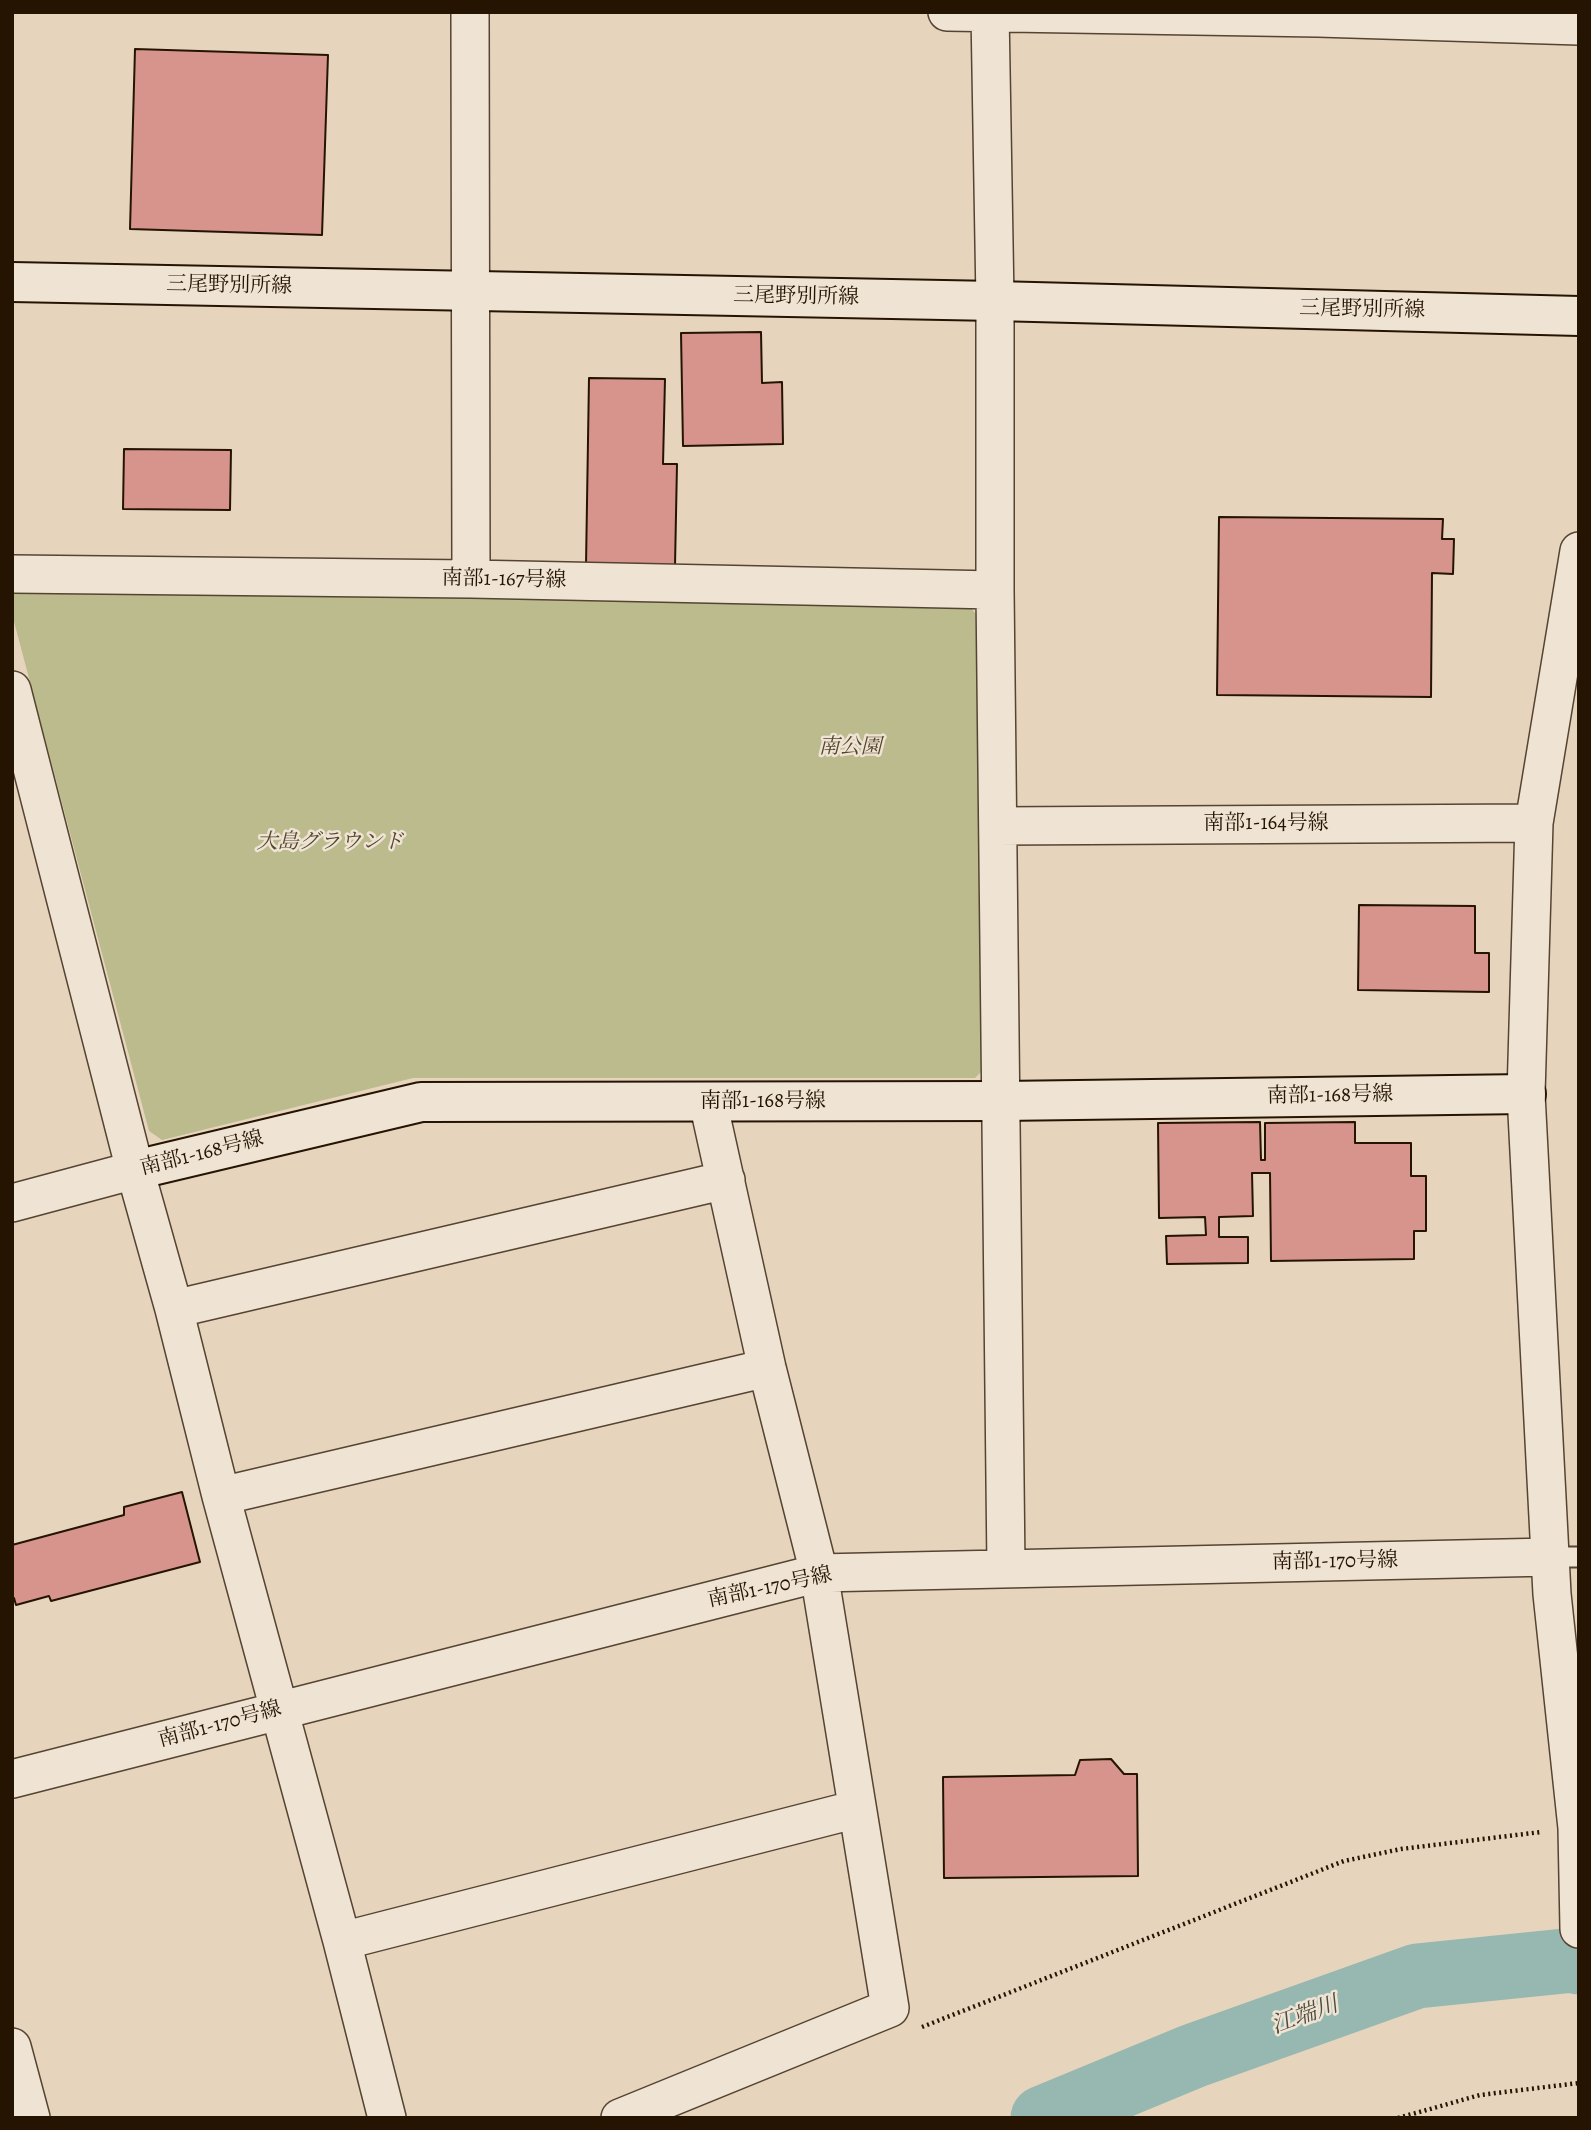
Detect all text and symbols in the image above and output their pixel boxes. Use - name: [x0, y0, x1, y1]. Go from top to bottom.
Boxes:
- street label: 三尾野別所線: [166, 272, 292, 300]
- street label: 三尾野別所線: [733, 283, 859, 311]
- street label: 三尾野別所線: [1299, 296, 1425, 324]
- street label: 南部1-167号線: [441, 566, 567, 594]
- park label: 南公園: [819, 735, 881, 761]
- street label: 南部1-164号線: [1203, 811, 1329, 837]
- park label: 大島グラウンド: [257, 830, 403, 856]
- street label: 南部1-168号線: [1267, 1082, 1393, 1110]
- street label: 南部1-168号線: [700, 1089, 826, 1115]
- street label: 南部1-168号線: [138, 1127, 266, 1181]
- street label: 南部1-170号線: [1272, 1548, 1398, 1576]
- street label: 南部1-170号線: [706, 1563, 834, 1613]
- street label: 南部1-170号線: [156, 1696, 284, 1754]
- water label: 江端川: [1268, 1991, 1342, 2041]

